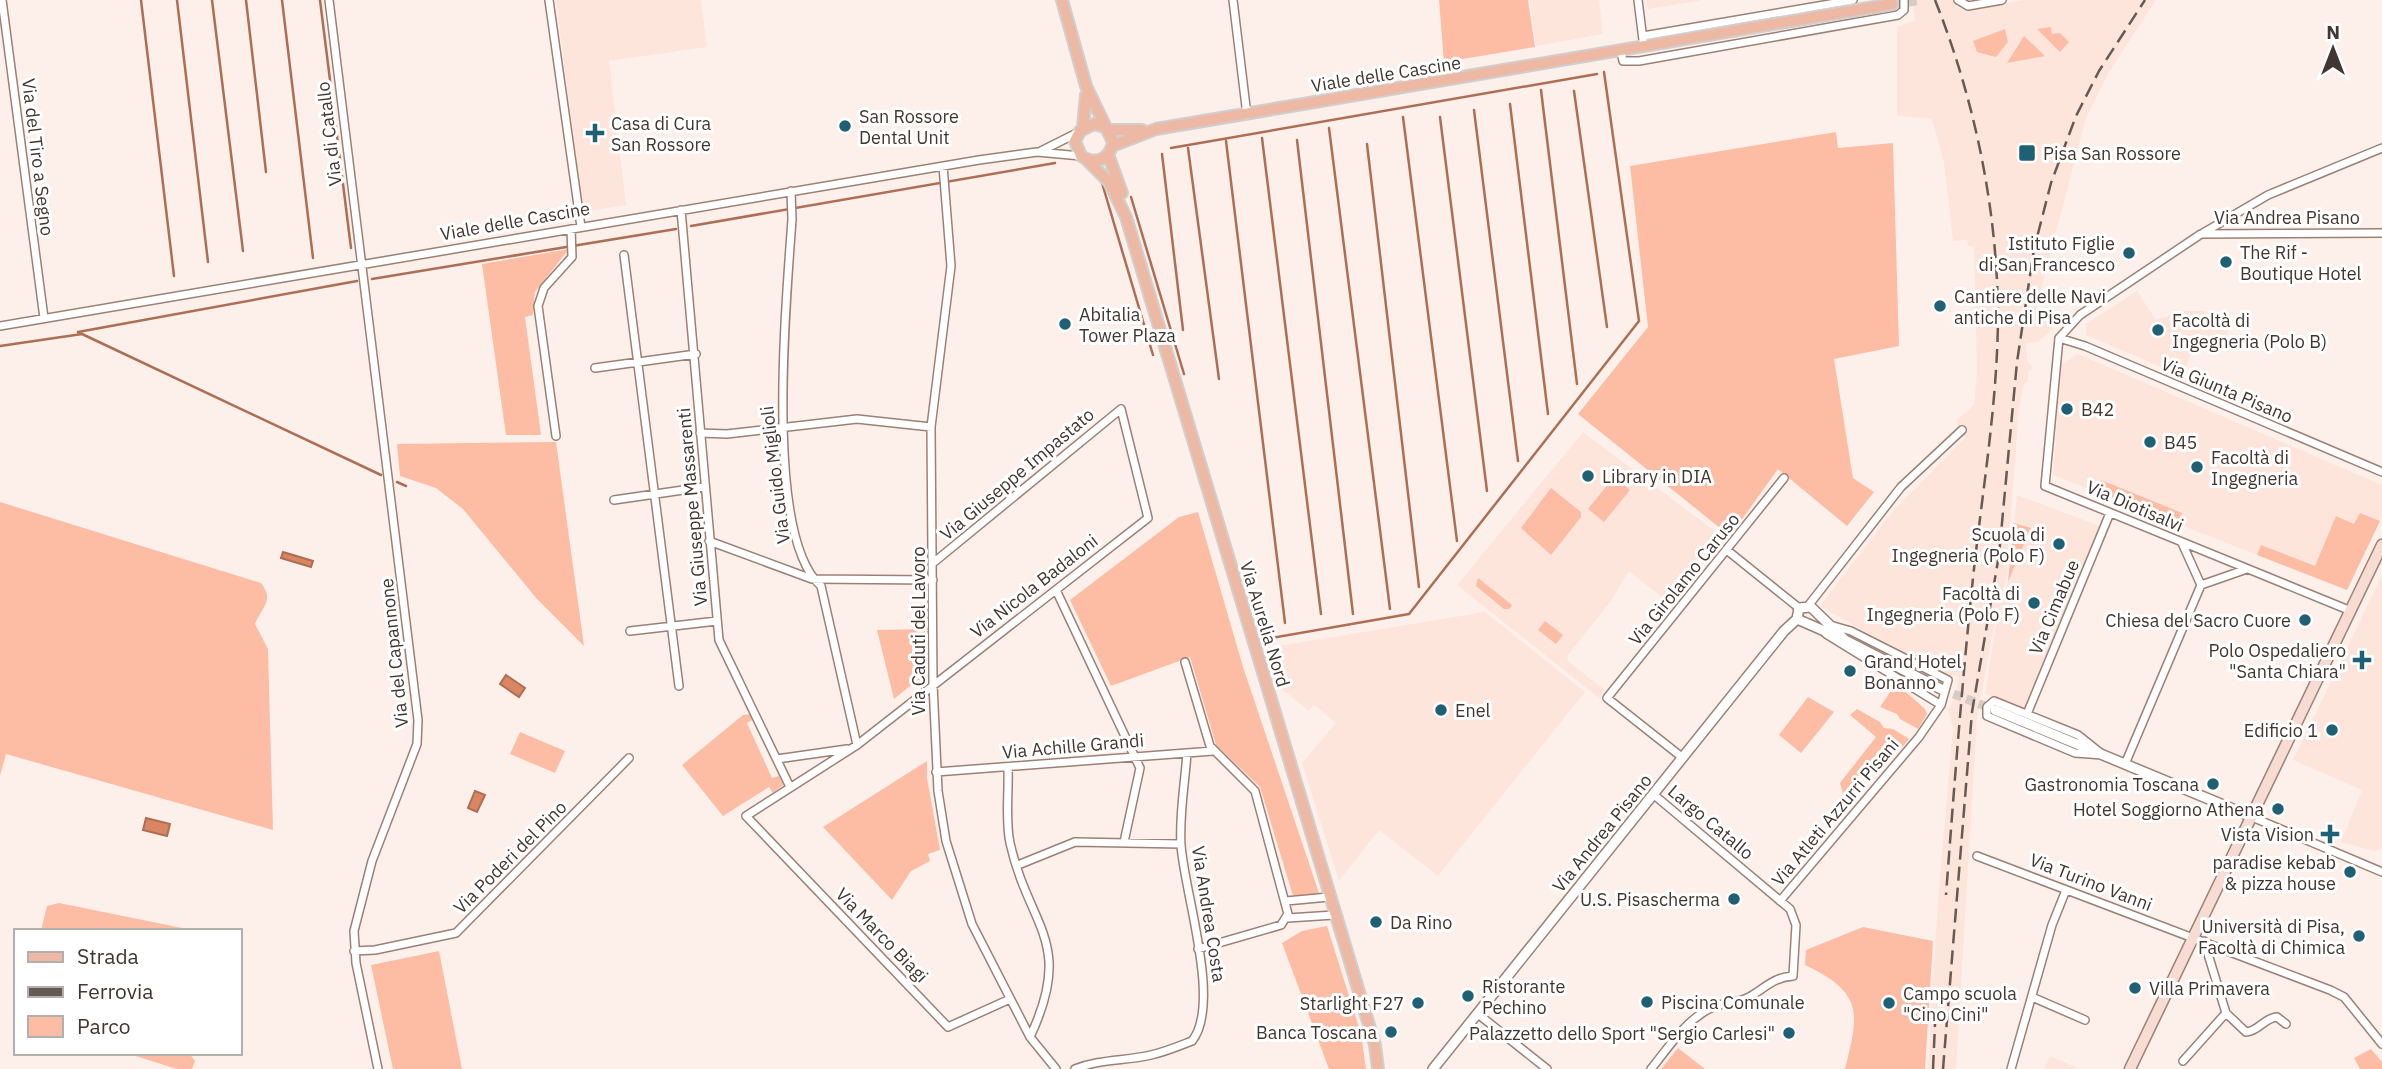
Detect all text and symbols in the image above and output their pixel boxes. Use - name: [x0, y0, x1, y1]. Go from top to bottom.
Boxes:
- north arrow: [2298, 14, 2368, 84]
- text: N: [2326, 20, 2340, 44]
- street label: Viale delle Cascine: [1309, 51, 1463, 97]
- street label: Via del Tiro a Segno: [17, 77, 59, 237]
- street label: Via di Catallo: [311, 80, 347, 188]
- place label: San Rossore Dental Unit: [859, 105, 959, 149]
- place label: Casa di Cura San Rossore: [611, 112, 712, 156]
- marker: San Rossore Dental Unit: [837, 118, 853, 134]
- marker: Casa di Cura San Rossore: [585, 123, 605, 143]
- place label: Pisa San Rossore: [2043, 142, 2181, 165]
- marker: Pisa San Rossore: [2017, 143, 2037, 163]
- street label: Viale delle Cascine: [438, 197, 592, 245]
- street label: Via Andrea Pisano: [2214, 206, 2360, 229]
- place label: Istituto Figlie di San Francesco: [1979, 232, 2115, 276]
- place label: The Rif - Boutique Hotel: [2240, 241, 2362, 285]
- marker: Istituto Figlie di San Francesco: [2121, 245, 2137, 261]
- marker: The Rif - Boutique Hotel: [2218, 254, 2234, 270]
- place label: Cantiere delle Navi antiche di Pisa: [1954, 285, 2106, 329]
- marker: Cantiere delle Navi antiche di Pisa: [1932, 298, 1948, 314]
- place label: Abitalia Tower Plaza: [1079, 303, 1176, 347]
- place label: Facoltà di Ingegneria (Polo B): [2172, 309, 2327, 353]
- marker: Abitalia Tower Plaza: [1057, 316, 1073, 332]
- marker: Facoltà di Ingegneria (Polo B): [2150, 322, 2166, 338]
- street label: Via Giunta Pisano: [2158, 352, 2296, 428]
- place label: B42: [2081, 398, 2114, 421]
- marker: B42: [2059, 401, 2075, 417]
- street label: Via Giuseppe Impastato: [935, 403, 1099, 545]
- street label: Via Guido Miglioli: [755, 405, 795, 545]
- street label: Via Giuseppe Massarenti: [672, 407, 712, 607]
- place label: B45: [2164, 431, 2197, 454]
- marker: B45: [2142, 434, 2158, 450]
- place label: Facoltà di Ingegneria: [2211, 446, 2298, 490]
- marker: Facoltà di Ingegneria: [2189, 459, 2205, 475]
- place label: Library in DIA: [1602, 465, 1712, 488]
- marker: Library in DIA: [1580, 468, 1596, 484]
- street label: Via Diotisalvi: [2083, 475, 2187, 537]
- street label: Via Girolamo Caruso: [1623, 508, 1745, 650]
- place label: Scuola di Ingegneria (Polo F): [1891, 523, 2045, 567]
- street label: Via Nicola Badaloni: [966, 529, 1102, 643]
- marker: Scuola di Ingegneria (Polo F): [2051, 536, 2067, 552]
- street label: Via Caduti del Lavoro: [907, 546, 930, 716]
- street label: Via Cimabue: [2024, 556, 2084, 658]
- street label: Via Aurelia Nord: [1235, 558, 1295, 690]
- street label: Via del Capannone: [375, 577, 413, 729]
- place label: Facoltà di Ingegneria (Polo F): [1866, 582, 2020, 626]
- marker: Facoltà di Ingegneria (Polo F): [2026, 595, 2042, 611]
- place label: Chiesa del Sacro Cuore: [2105, 609, 2291, 632]
- marker: Chiesa del Sacro Cuore: [2297, 612, 2313, 628]
- place label: Polo Ospedaliero "Santa Chiara": [2208, 639, 2346, 683]
- place label: Grand Hotel Bonanno: [1864, 650, 1962, 694]
- marker: Polo Ospedaliero "Santa Chiara": [2352, 650, 2372, 670]
- marker: Grand Hotel Bonanno: [1842, 663, 1858, 679]
- place label: Enel: [1455, 699, 1491, 722]
- marker: Enel: [1433, 702, 1449, 718]
- place label: Edificio 1: [2244, 719, 2318, 742]
- marker: Edificio 1: [2324, 722, 2340, 738]
- street label: Via Achille Grandi: [1001, 728, 1145, 764]
- street label: Via Atleti Azzurri Pisani: [1766, 733, 1904, 891]
- street label: Via Andrea Pisano: [1547, 769, 1657, 897]
- place label: Gastronomia Toscana: [2024, 773, 2199, 796]
- marker: Gastronomia Toscana: [2205, 776, 2221, 792]
- street label: Largo Catallo: [1663, 779, 1759, 865]
- street label: Via Poderi del Pino: [449, 796, 571, 918]
- place label: Hotel Soggiorno Athena: [2073, 798, 2264, 821]
- marker: Hotel Soggiorno Athena: [2270, 801, 2286, 817]
- place label: Vista Vision: [2221, 823, 2314, 846]
- marker: Vista Vision: [2320, 824, 2340, 844]
- street label: Via Andrea Costa: [1187, 844, 1231, 984]
- street label: Via Turino Vanni: [2026, 848, 2156, 916]
- place label: paradise kebab & pizza house: [2212, 851, 2336, 895]
- marker: paradise kebab & pizza house: [2342, 864, 2358, 880]
- street label: Via Marco Biagi: [831, 883, 933, 987]
- place label: U.S. Pisascherma: [1580, 888, 1720, 911]
- marker: U.S. Pisascherma: [1726, 891, 1742, 907]
- place label: Da Rino: [1390, 911, 1452, 934]
- marker: Da Rino: [1368, 914, 1384, 930]
- place label: Università di Pisa, Facoltà di Chimica: [2198, 915, 2345, 959]
- marker: Università di Pisa, Facoltà di Chimica: [2351, 928, 2367, 944]
- legend: [14, 929, 242, 1055]
- text: Strada: [77, 942, 139, 970]
- place label: Ristorante Pechino: [1482, 975, 1566, 1019]
- text: Ferrovia: [77, 977, 153, 1005]
- place label: Villa Primavera: [2149, 977, 2270, 1000]
- marker: Villa Primavera: [2127, 980, 2143, 996]
- place label: Campo scuola "Cino Cini": [1903, 982, 2017, 1026]
- marker: Ristorante Pechino: [1460, 988, 1476, 1004]
- place label: Piscina Comunale: [1661, 991, 1805, 1014]
- place label: Starlight F27: [1300, 992, 1404, 1015]
- marker: Piscina Comunale: [1639, 994, 1655, 1010]
- marker: Starlight F27: [1410, 995, 1426, 1011]
- marker: Campo scuola "Cino Cini": [1881, 995, 1897, 1011]
- text: Parco: [77, 1012, 131, 1040]
- place label: Banca Toscana: [1256, 1021, 1377, 1044]
- place label: Palazzetto dello Sport "Sergio Carlesi": [1469, 1022, 1775, 1045]
- marker: Banca Toscana: [1383, 1024, 1399, 1040]
- marker: Palazzetto dello Sport "Sergio Carlesi": [1781, 1025, 1797, 1041]

